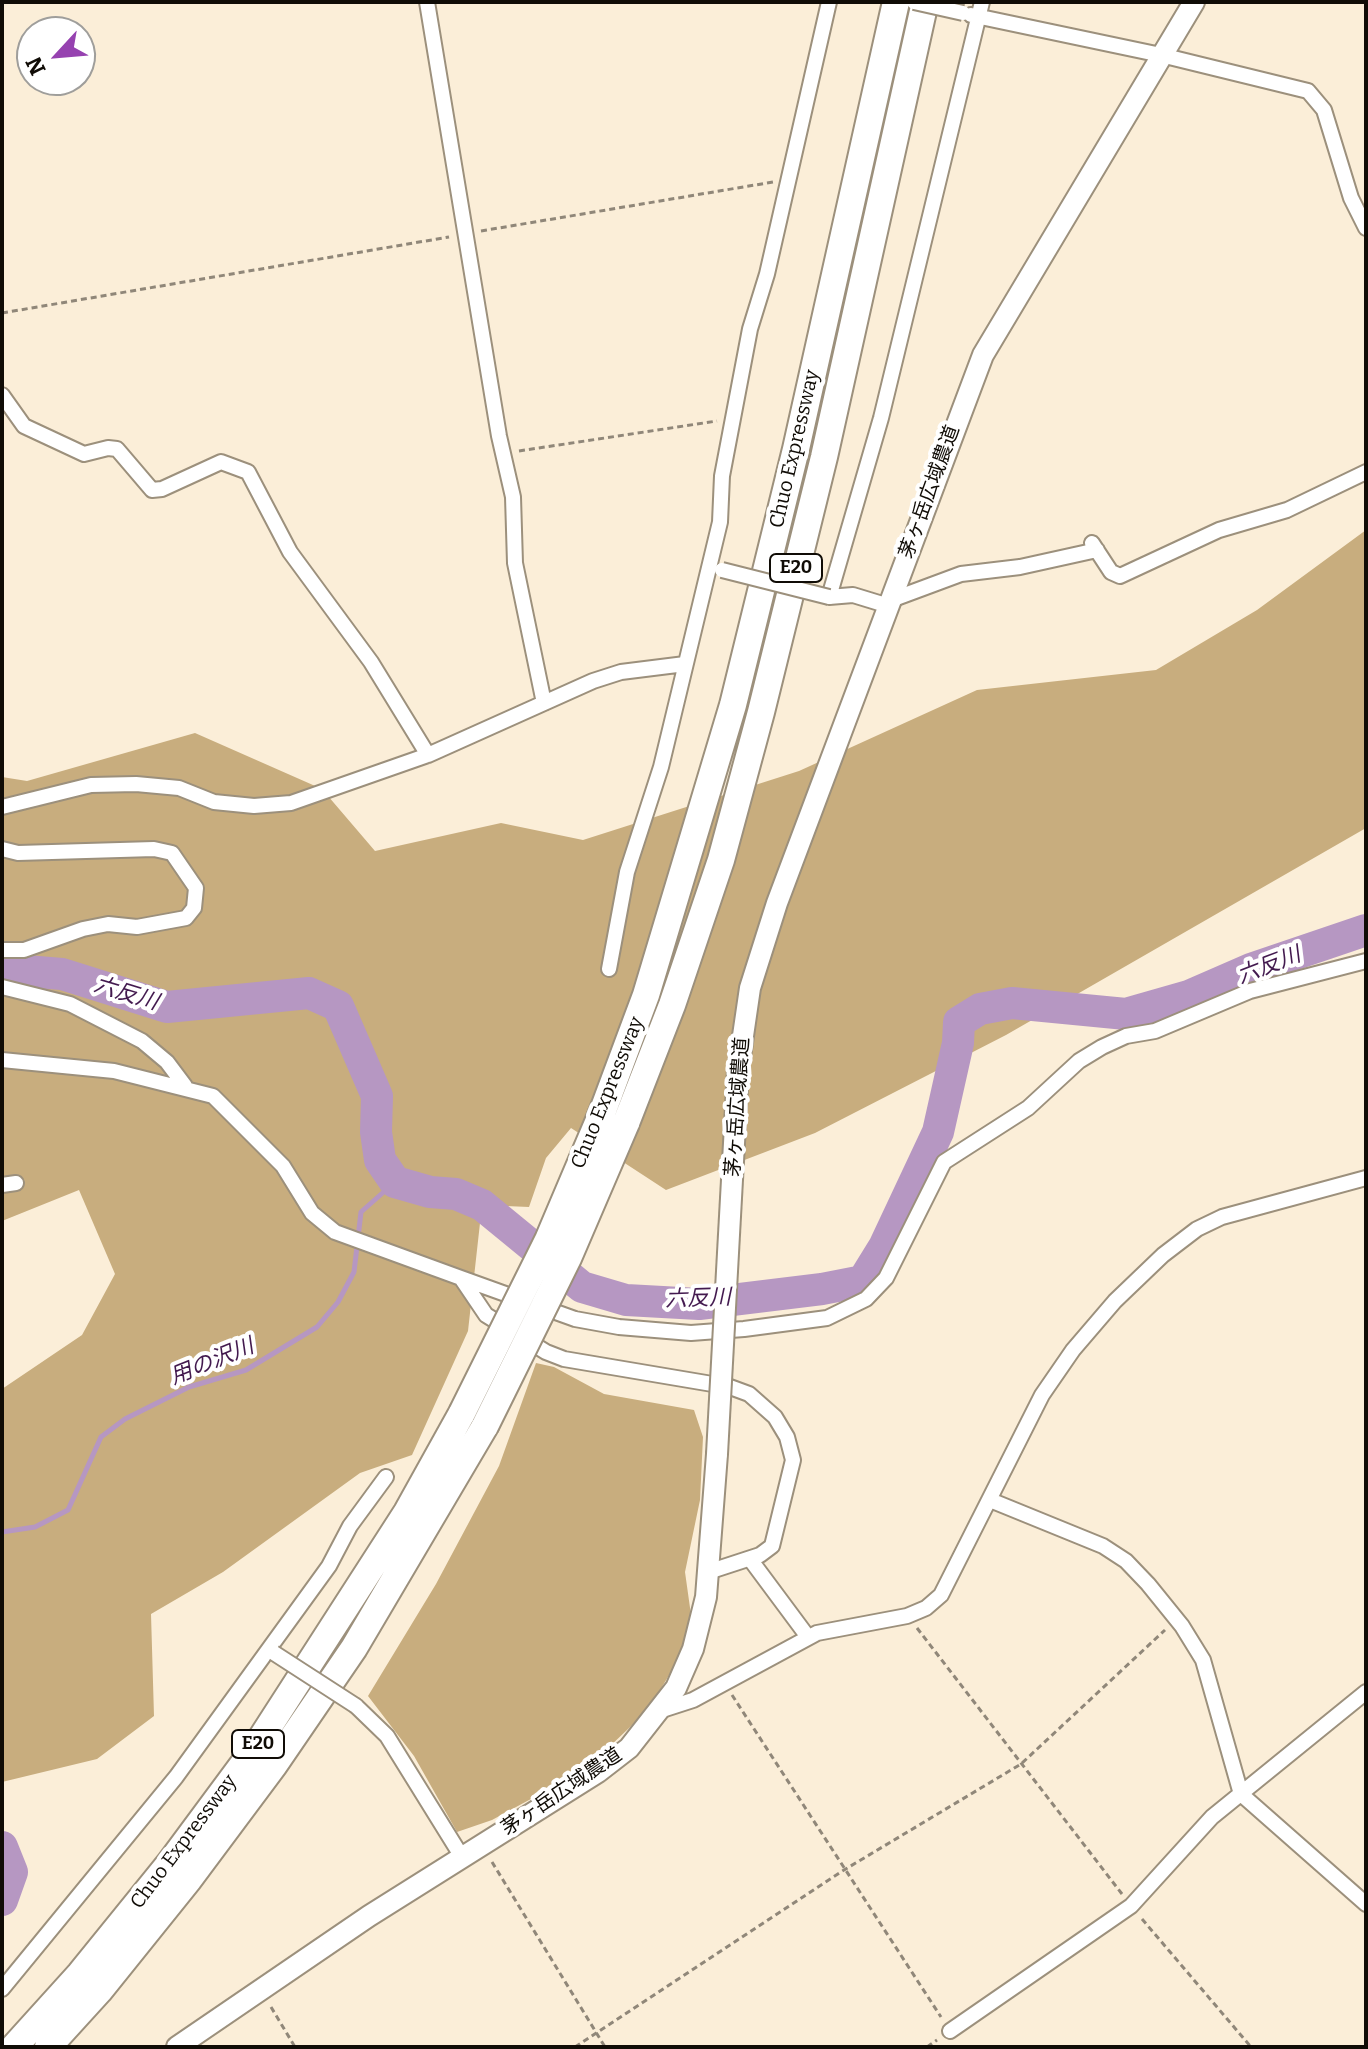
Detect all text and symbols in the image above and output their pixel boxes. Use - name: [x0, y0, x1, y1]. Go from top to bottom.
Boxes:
- north arrow: [16, 16, 96, 96]
- text: N: [20, 52, 52, 79]
- street label: Chuo Expressway: [765, 367, 825, 531]
- street label: 茅ヶ岳広域農道: [895, 422, 965, 562]
- road number: E20: [770, 554, 822, 582]
- water label: 六反川: [1233, 942, 1305, 990]
- water label: 六反川: [91, 972, 161, 1016]
- street label: Chuo Expressway: [567, 1013, 649, 1173]
- street label: 茅ヶ岳広域農道: [721, 1036, 755, 1178]
- water label: 六反川: [665, 1285, 731, 1313]
- water label: 用の沢川: [166, 1333, 258, 1391]
- road number: E20: [232, 1730, 284, 1758]
- street label: 茅ヶ岳広域農道: [497, 1743, 627, 1841]
- street label: Chuo Expressway: [126, 1770, 242, 1914]

